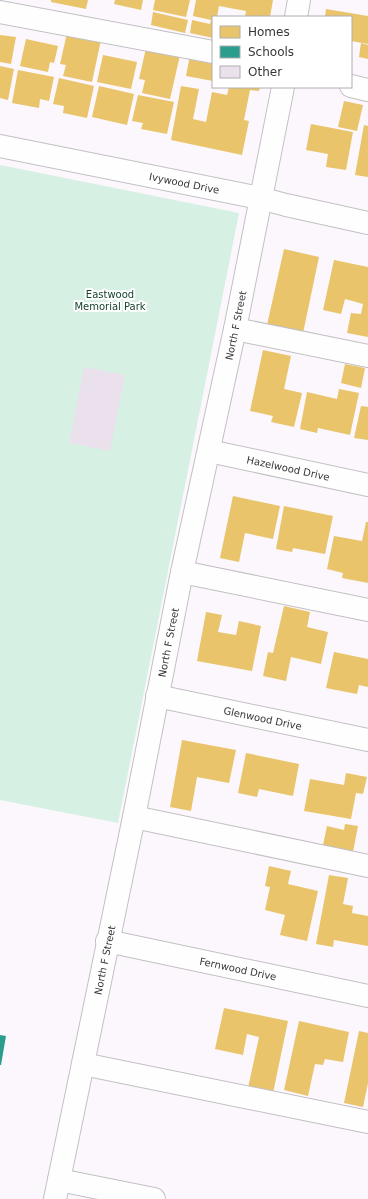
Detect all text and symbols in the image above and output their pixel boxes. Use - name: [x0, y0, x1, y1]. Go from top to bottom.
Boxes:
- legend: [212, 16, 352, 88]
- text: Homes: [248, 25, 290, 39]
- text: Schools: [248, 45, 294, 59]
- text: Other: [248, 65, 282, 79]
- street label: Ivywood Drive: [148, 171, 220, 196]
- park label: Eastwood Memorial Park: [74, 289, 146, 312]
- street label: North F Street: [223, 290, 248, 361]
- street label: Hazelwood Drive: [246, 454, 331, 483]
- street label: North F Street: [157, 607, 181, 678]
- street label: Glenwood Drive: [222, 705, 303, 732]
- street label: North F Street: [92, 924, 117, 996]
- street label: Fernwood Drive: [199, 956, 277, 983]

